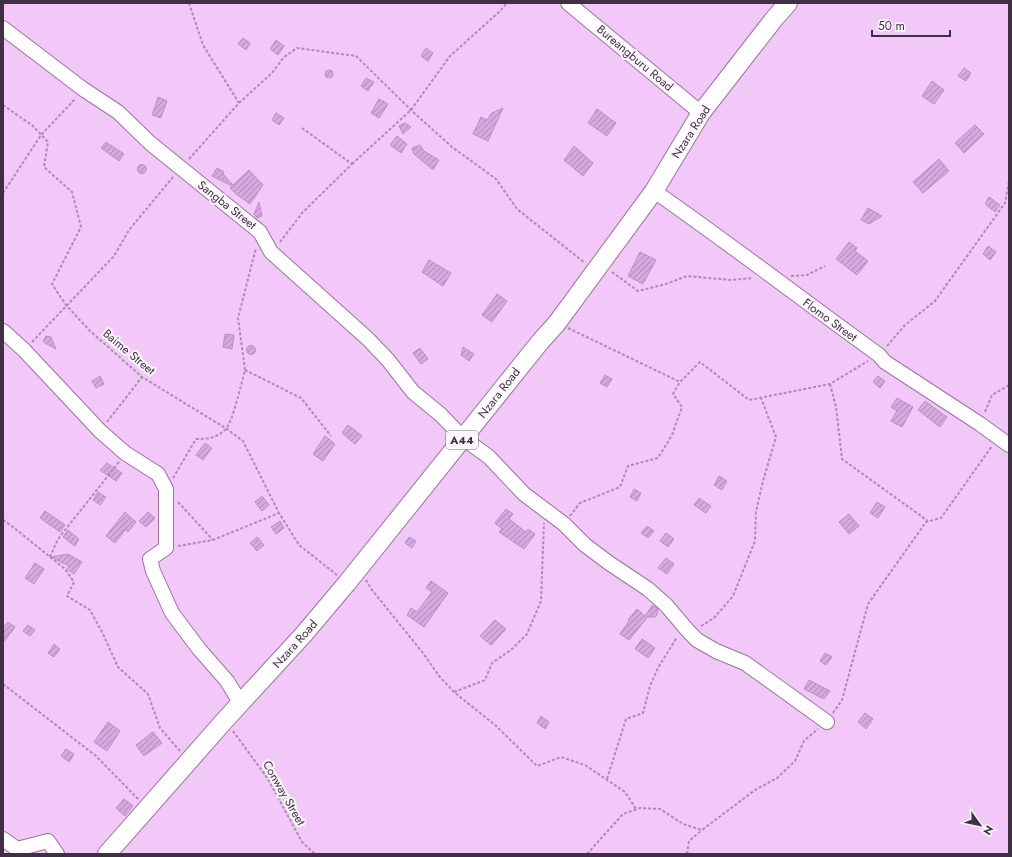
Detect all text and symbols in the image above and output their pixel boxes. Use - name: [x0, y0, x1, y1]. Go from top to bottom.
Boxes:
- scale bar: [872, 12, 950, 38]
- text: 50 m: [878, 17, 905, 35]
- street label: Bureangburu Road: [593, 21, 677, 95]
- street label: Nzara Road: [667, 102, 715, 162]
- street label: Sangba Street: [194, 176, 260, 234]
- street label: Flomo Street: [799, 294, 861, 346]
- street label: Baime Street: [99, 325, 159, 379]
- street label: Nzara Road: [473, 364, 525, 422]
- road number: A44: [446, 431, 478, 449]
- street label: Nzara Road: [268, 616, 322, 672]
- street label: Conway Street: [258, 757, 310, 829]
- north arrow: [960, 805, 1000, 845]
- text: N: [979, 822, 997, 838]

